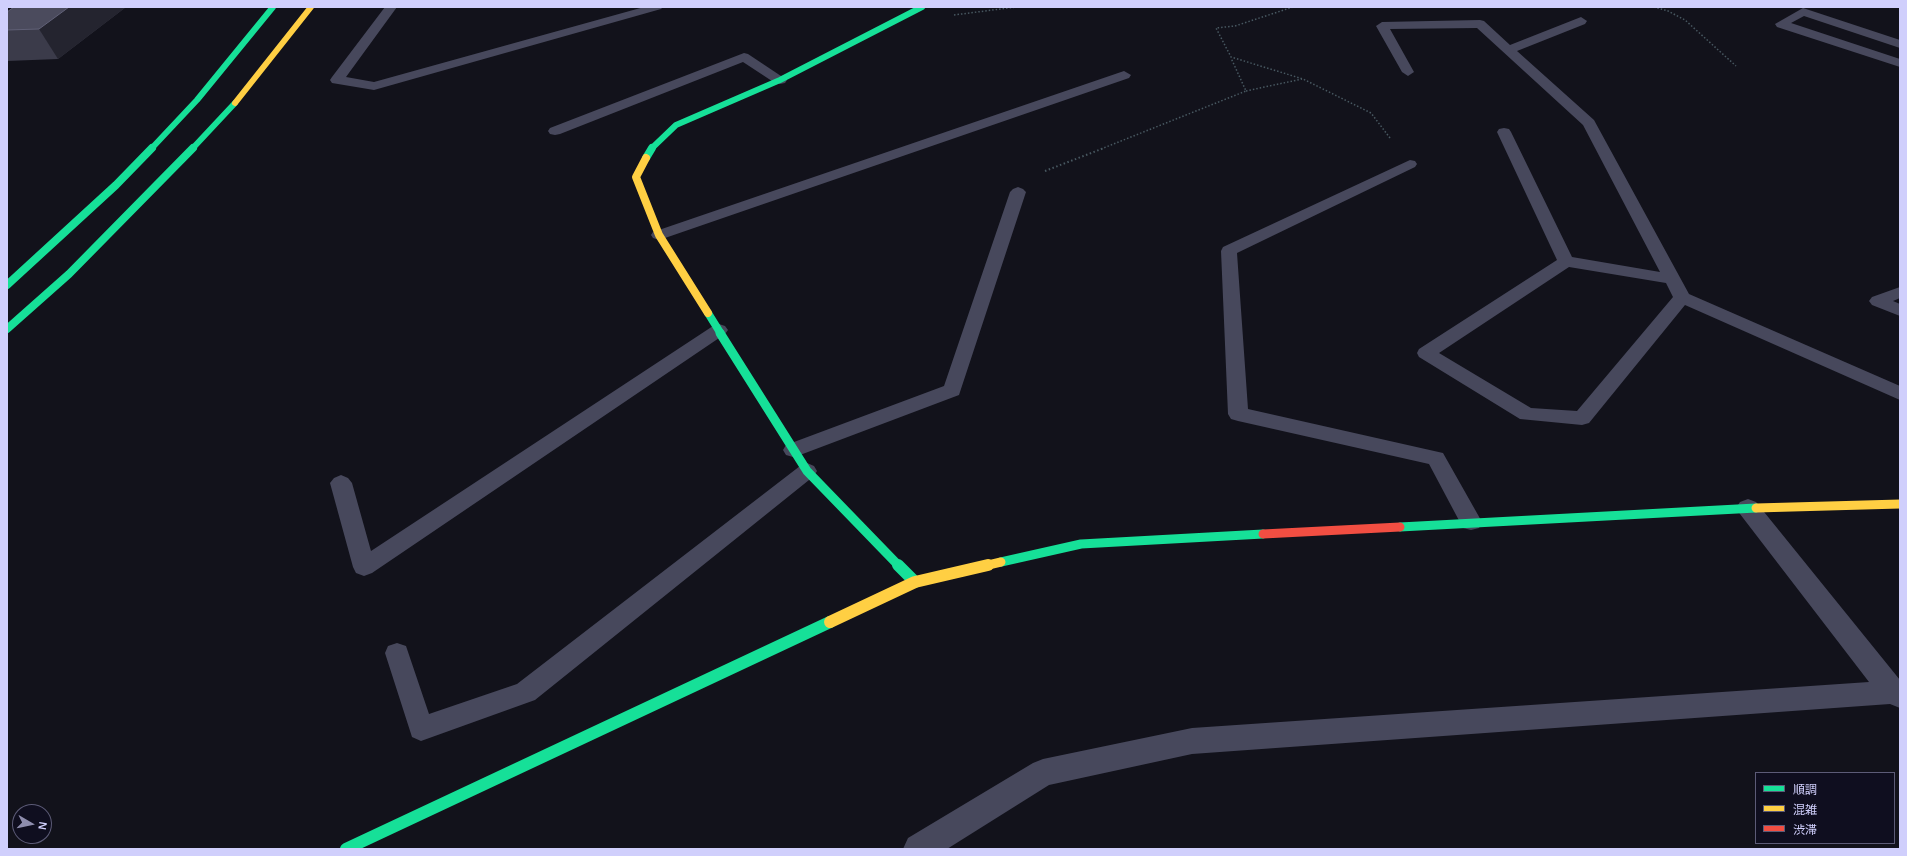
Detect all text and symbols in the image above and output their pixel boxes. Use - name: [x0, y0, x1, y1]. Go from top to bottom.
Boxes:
- legend: [1755, 772, 1895, 844]
- text: 順調: [1793, 783, 1817, 797]
- text: 混雑: [1793, 803, 1817, 817]
- north arrow: [12, 804, 52, 844]
- text: N: [36, 821, 49, 831]
- text: 渋滞: [1793, 823, 1817, 837]

